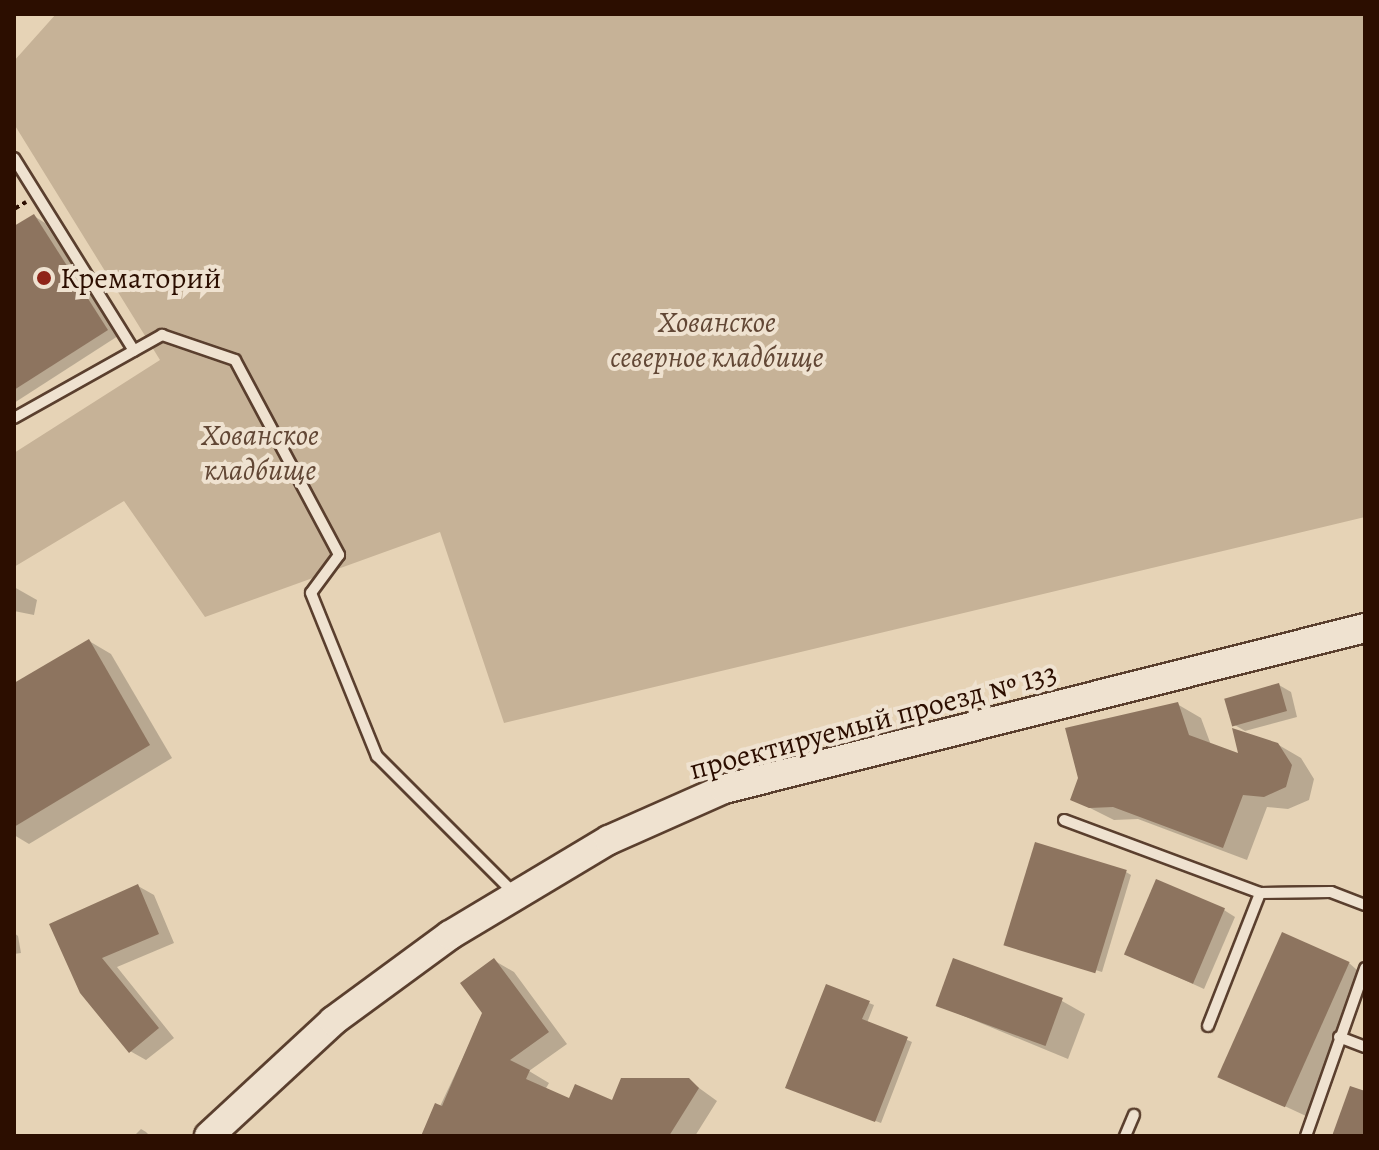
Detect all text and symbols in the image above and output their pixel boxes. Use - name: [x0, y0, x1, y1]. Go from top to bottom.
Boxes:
- place label: Крематорий: [60, 260, 221, 296]
- marker: Крематорий: [35, 269, 53, 287]
- park label: Хованское северное кладбище: [610, 304, 824, 374]
- park label: Хованское кладбище: [201, 417, 319, 488]
- street label: проектируемый проезд № 133: [685, 655, 1061, 787]

